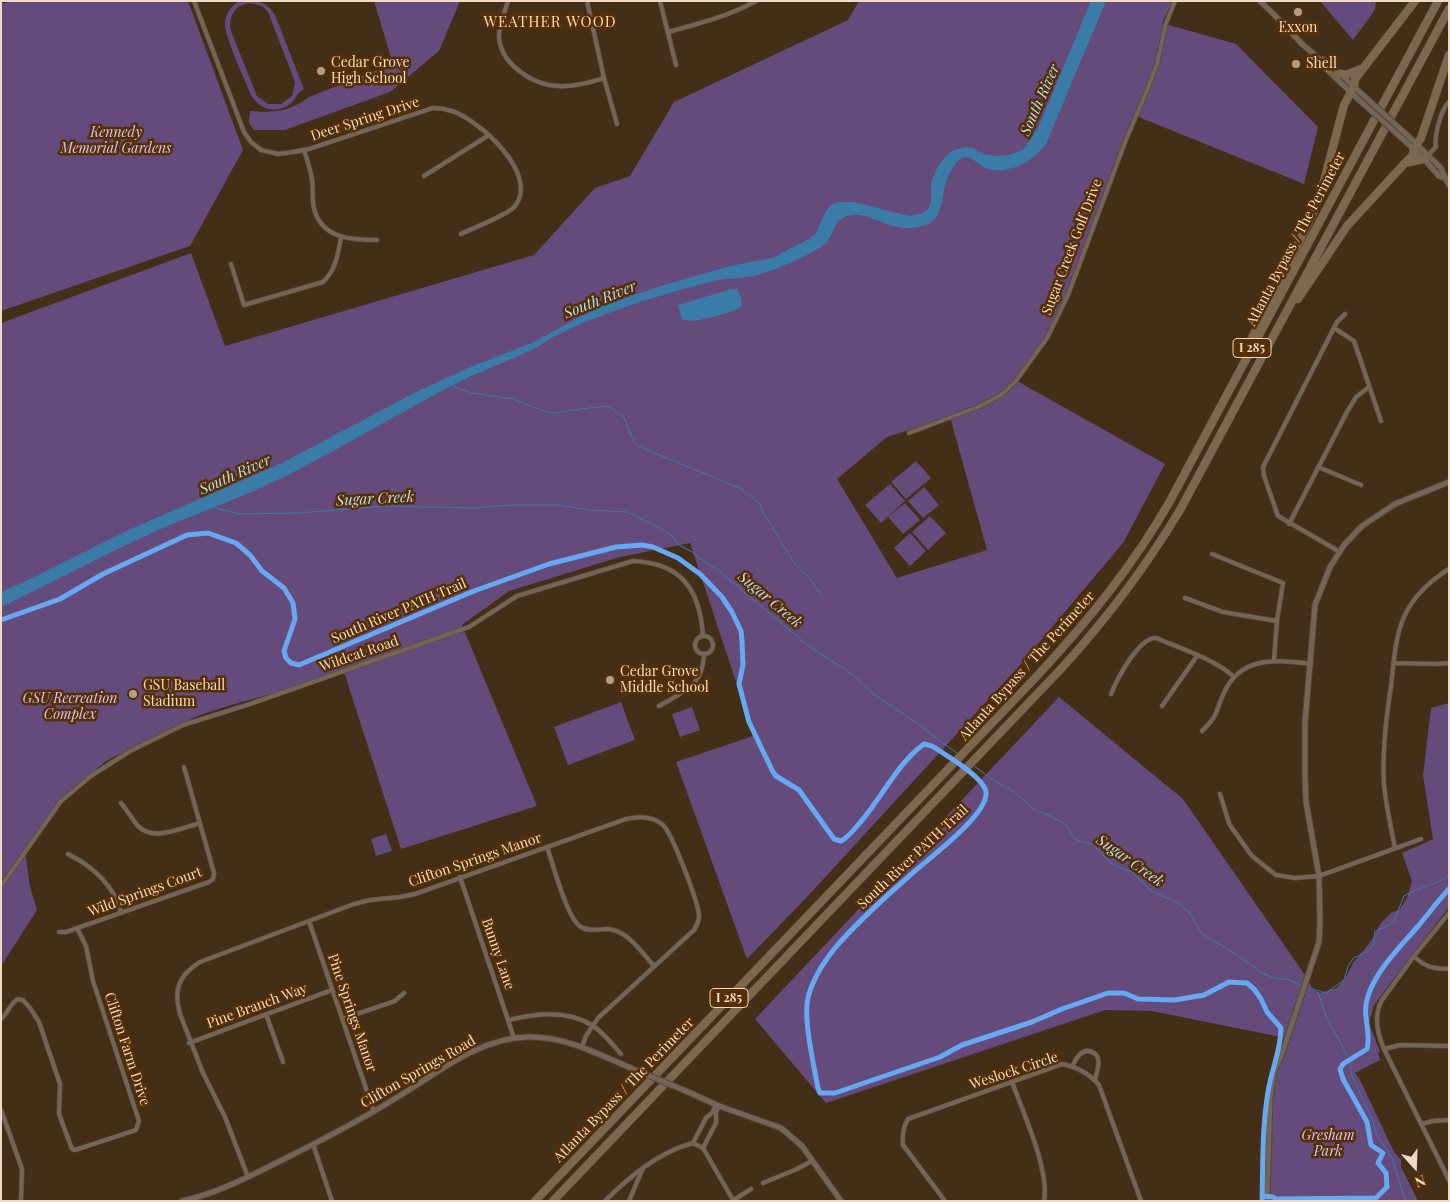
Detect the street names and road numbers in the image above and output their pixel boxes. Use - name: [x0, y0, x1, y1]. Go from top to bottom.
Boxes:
- street label: Deer Spring Drive: [308, 93, 422, 145]
- street label: Atlanta Bypass / The Perimeter: [1243, 149, 1349, 329]
- street label: Sugar Creek Golf Drive: [1038, 177, 1106, 317]
- road number: I 285: [1233, 338, 1271, 358]
- street label: South River PATH Trail: [329, 575, 469, 647]
- street label: Atlanta Bypass / The Perimeter: [956, 588, 1098, 744]
- street label: Wildcat Road: [317, 633, 401, 675]
- street label: South River PATH Trail: [854, 801, 972, 913]
- street label: Clifton Springs Manor: [406, 829, 544, 891]
- street label: Wild Springs Court: [86, 864, 204, 920]
- street label: Bunny Lane: [478, 916, 518, 992]
- street label: Pine Springs Manor: [324, 952, 380, 1074]
- street label: Pine Branch Way: [204, 980, 310, 1032]
- road number: I 285: [710, 988, 748, 1008]
- street label: Clifton Farm Drive: [101, 990, 153, 1108]
- street label: Atlanta Bypass / The Perimeter: [550, 1014, 698, 1166]
- street label: Clifton Springs Road: [358, 1032, 478, 1112]
- street label: Weslock Circle: [968, 1049, 1060, 1093]

